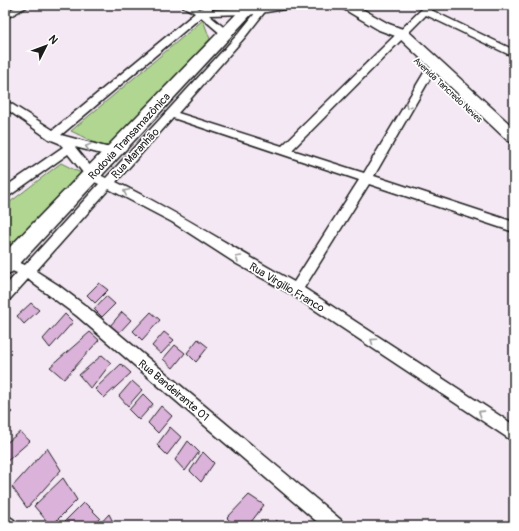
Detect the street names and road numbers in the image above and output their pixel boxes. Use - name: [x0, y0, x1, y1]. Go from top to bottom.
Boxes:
- street label: Avenida Tancredo Neves: [411, 56, 484, 125]
- street label: Rodovia Transamazônica: [86, 90, 173, 182]
- street label: Rua Maranhão: [109, 125, 162, 181]
- street label: Rua Virgilio Franco: [247, 260, 327, 315]
- street label: Rua Bandeirante 01: [136, 357, 212, 424]

